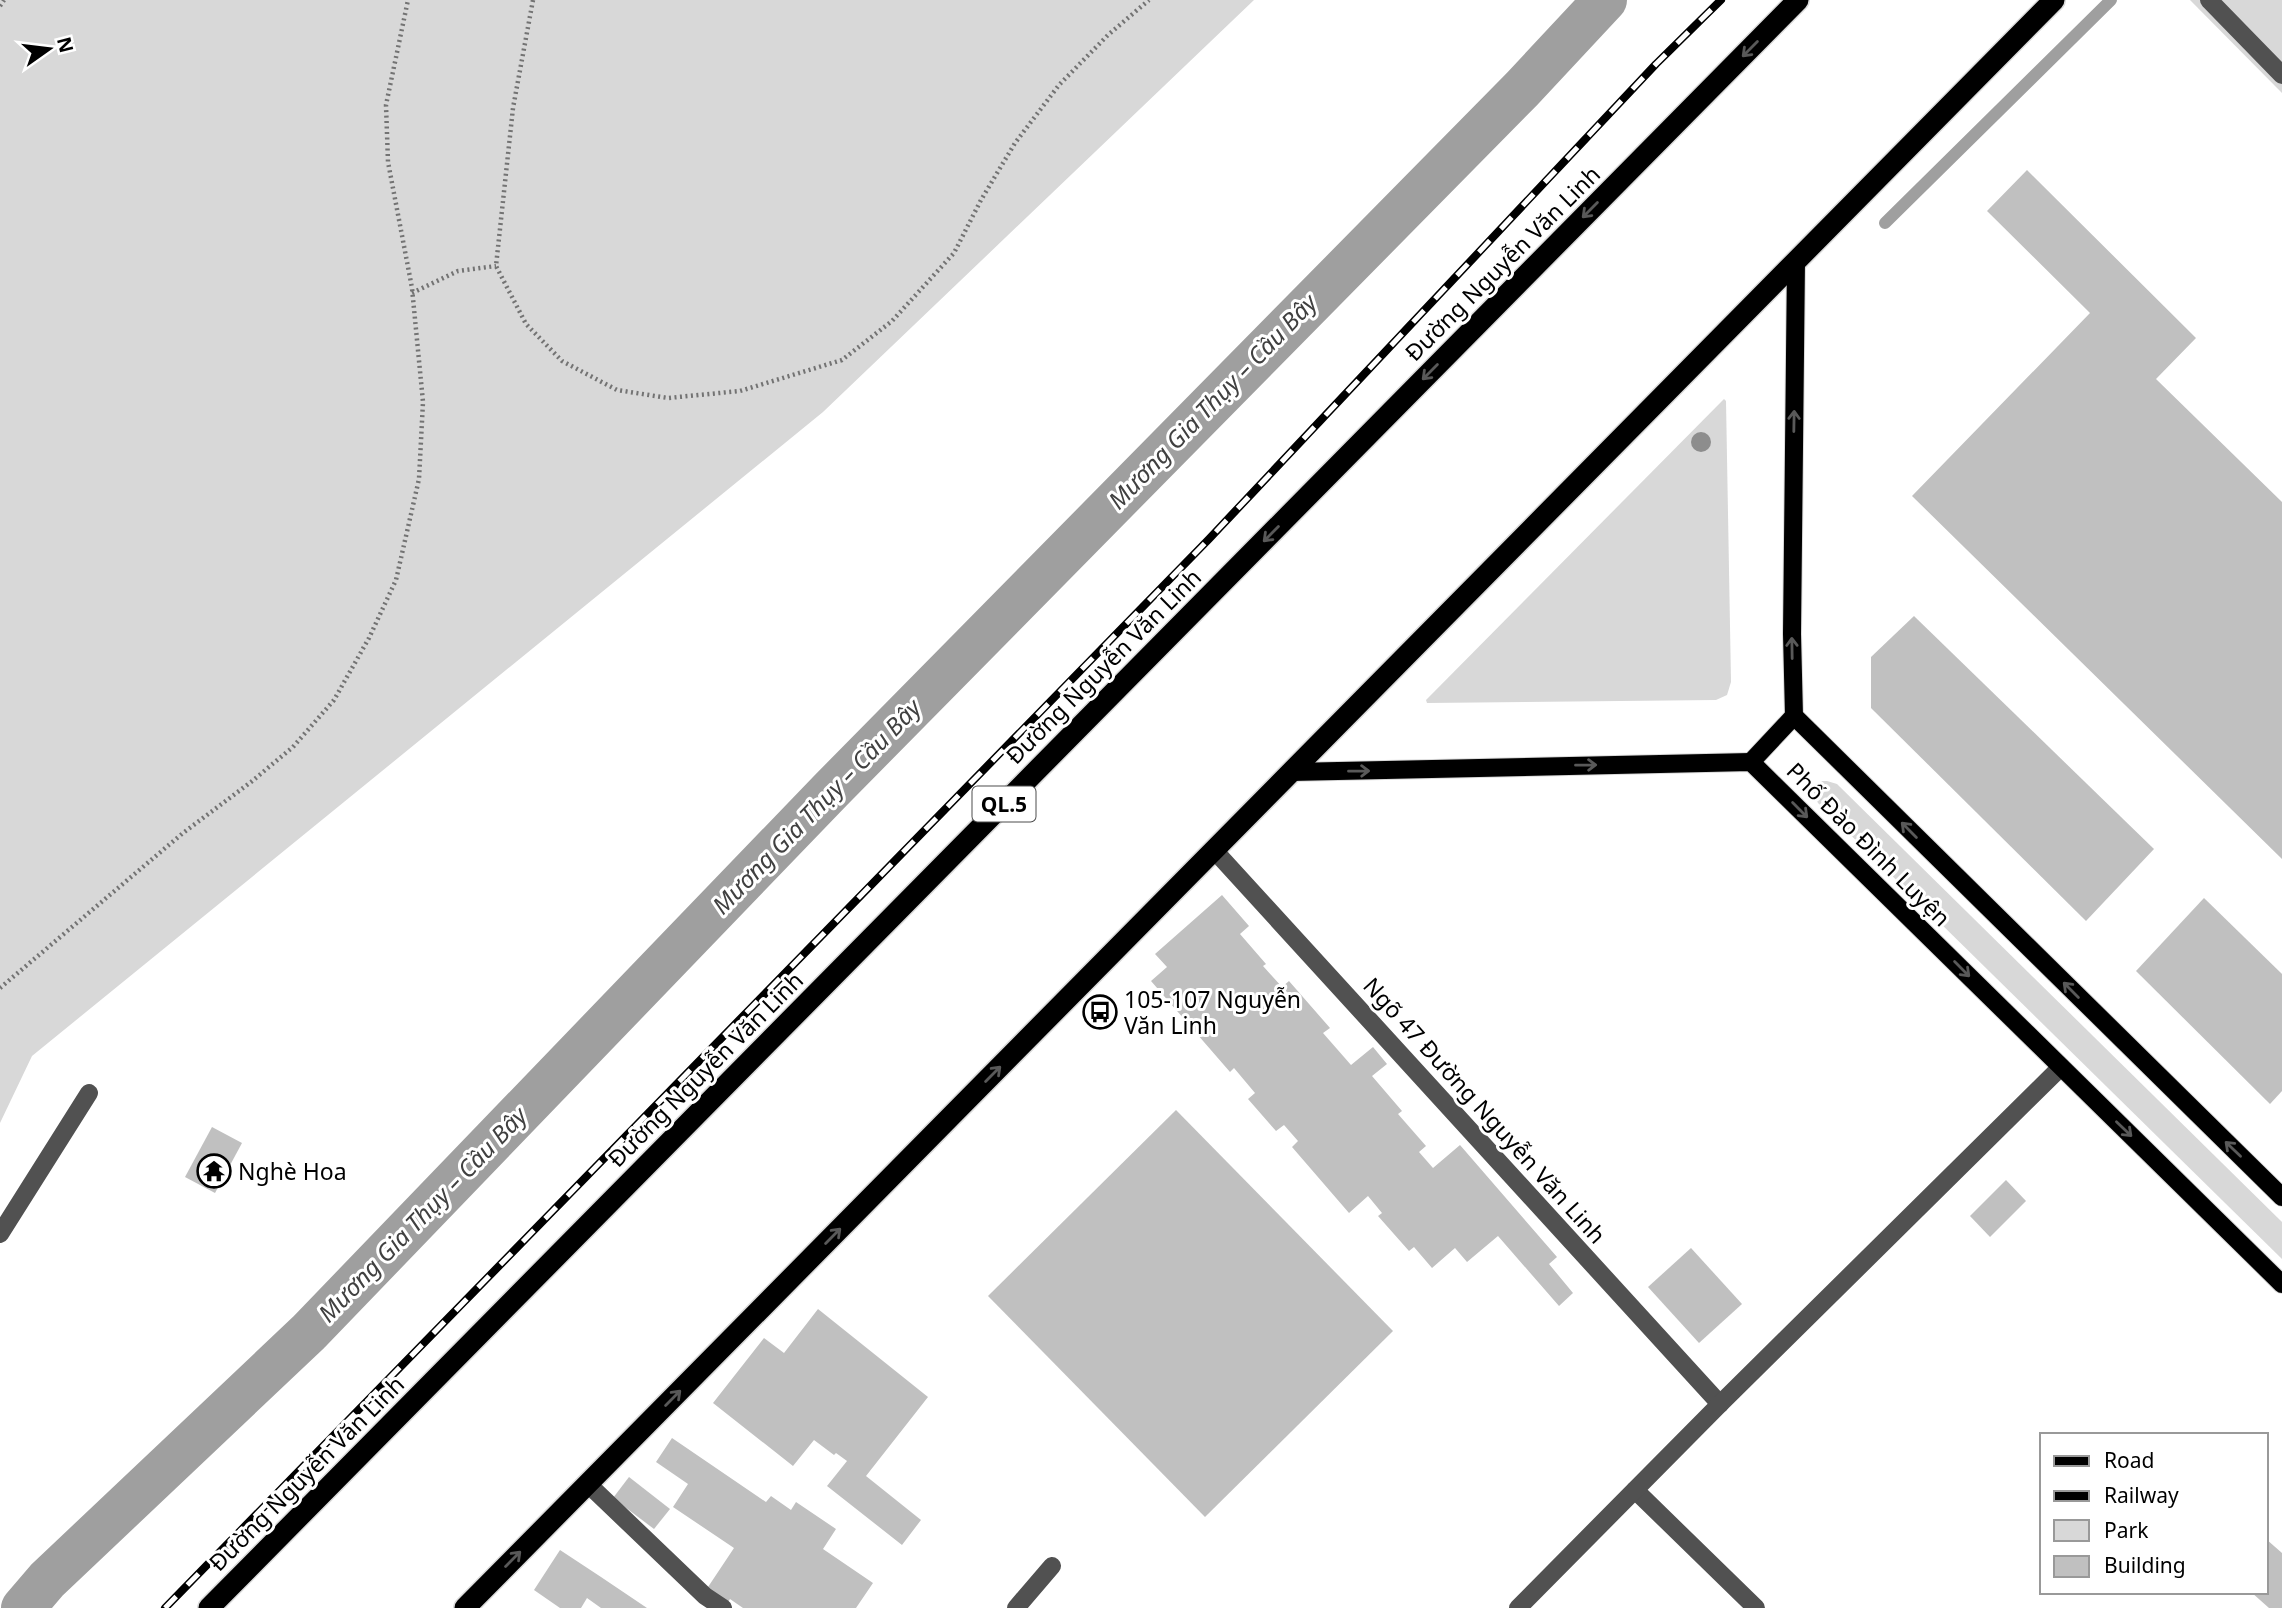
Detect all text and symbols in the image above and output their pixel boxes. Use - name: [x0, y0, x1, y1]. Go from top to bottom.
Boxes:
- north arrow: [14, 14, 84, 84]
- text: N: [51, 34, 80, 56]
- one-way arrow: [1742, 40, 1759, 57]
- street label: Đường Nguyễn Văn Linh: [1397, 158, 1607, 368]
- one-way arrow: [1582, 202, 1599, 219]
- water label: Mương Gia Thụy – Cầu Bây: [1100, 285, 1325, 516]
- one-way arrow: [1422, 363, 1439, 380]
- one-way arrow: [1787, 409, 1801, 432]
- one-way arrow: [1262, 525, 1279, 542]
- street label: Đường Nguyễn Văn Linh: [998, 561, 1208, 771]
- one-way arrow: [1786, 637, 1799, 660]
- water label: Mương Gia Thụy – Cầu Bây: [704, 690, 929, 921]
- street label: Phố Đào Đình Luyện: [1780, 755, 1958, 933]
- one-way arrow: [1575, 758, 1598, 771]
- one-way arrow: [1347, 764, 1370, 777]
- road number: QL.5: [972, 786, 1036, 822]
- one-way arrow: [1791, 801, 1808, 818]
- one-way arrow: [1901, 822, 1918, 839]
- one-way arrow: [1953, 961, 1970, 978]
- street label: Đường Nguyễn Văn Linh: [600, 964, 810, 1174]
- street label: Ngõ 47 Đường Nguyễn Văn Linh: [1357, 970, 1613, 1250]
- one-way arrow: [2063, 981, 2080, 998]
- place label: 105-107 Nguyễn Văn Linh: [1124, 983, 1301, 1041]
- bus stop icon: 105-107 Nguyễn Văn Linh: [1081, 993, 1119, 1031]
- one-way arrow: [984, 1066, 1001, 1083]
- water label: Mương Gia Thụy – Cầu Bây: [310, 1098, 535, 1329]
- one-way arrow: [2115, 1120, 2132, 1137]
- one-way arrow: [2225, 1141, 2242, 1158]
- temple icon: Nghè Hoa: [195, 1152, 233, 1190]
- place label: Nghè Hoa: [238, 1155, 347, 1187]
- one-way arrow: [824, 1228, 841, 1245]
- street label: Đường Nguyễn Văn Linh: [201, 1368, 411, 1578]
- one-way arrow: [664, 1389, 681, 1406]
- legend: [2040, 1433, 2268, 1594]
- text: Road: [2104, 1446, 2154, 1474]
- text: Railway: [2104, 1481, 2179, 1509]
- text: Park: [2104, 1516, 2149, 1544]
- one-way arrow: [505, 1551, 522, 1568]
- text: Building: [2104, 1551, 2186, 1579]

